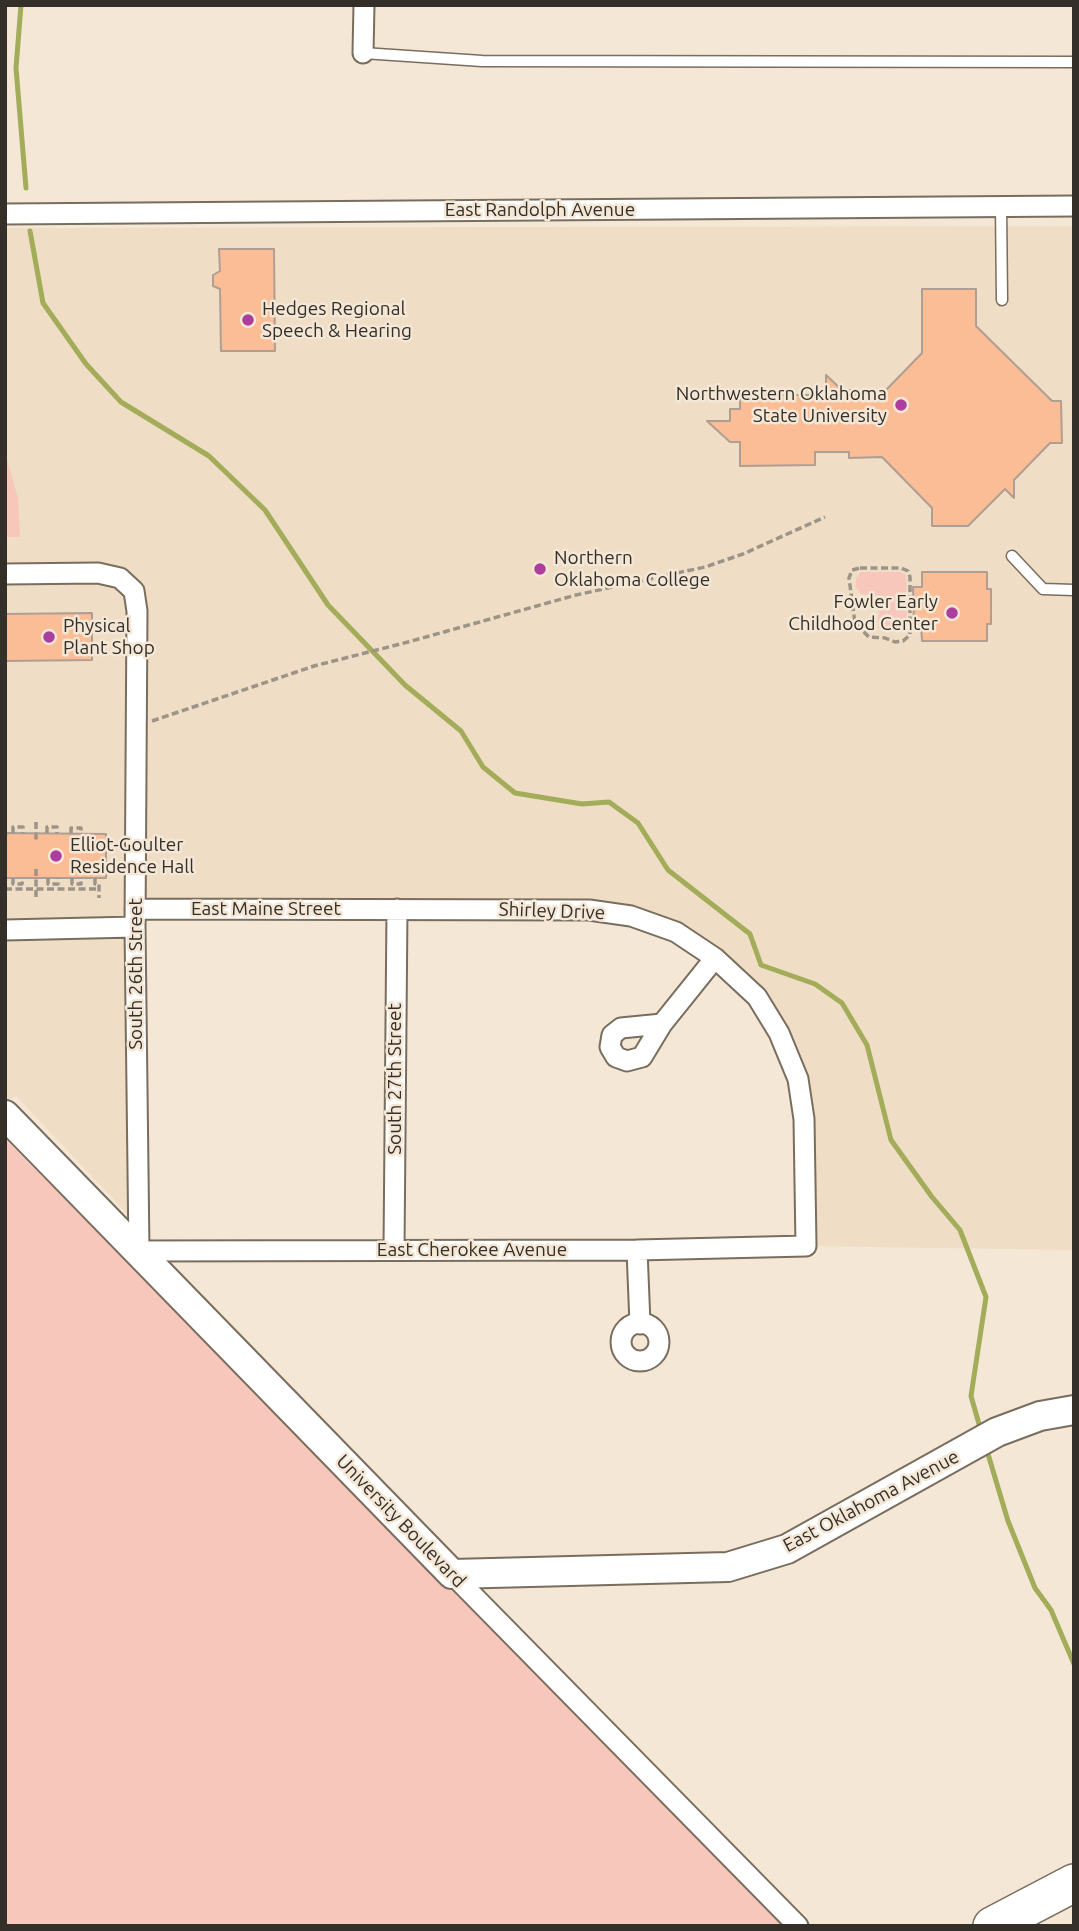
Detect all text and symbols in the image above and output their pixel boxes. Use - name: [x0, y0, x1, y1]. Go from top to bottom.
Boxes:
- street label: East Randolph Avenue: [445, 199, 635, 221]
- place label: Hedges Regional Speech & Hearing: [262, 298, 412, 342]
- marker: Hedges Regional Speech & Hearing: [240, 312, 256, 328]
- place label: Northwestern Oklahoma State University: [676, 383, 887, 427]
- marker: Northwestern Oklahoma State University: [893, 397, 909, 413]
- place label: Northern Oklahoma College: [554, 547, 710, 591]
- marker: Northern Oklahoma College: [532, 561, 548, 577]
- place label: Fowler Early Childhood Center: [788, 591, 938, 635]
- marker: Fowler Early Childhood Center: [944, 605, 960, 621]
- place label: Physical Plant Shop: [63, 615, 155, 659]
- marker: Physical Plant Shop: [41, 629, 57, 645]
- place label: Elliot-Goulter Residence Hall: [70, 834, 194, 878]
- marker: Elliot-Goulter Residence Hall: [48, 848, 64, 864]
- street label: South 26th Street: [125, 898, 147, 1050]
- street label: East Maine Street: [191, 898, 341, 920]
- street label: Shirley Drive: [498, 898, 606, 924]
- street label: South 27th Street: [384, 1003, 406, 1155]
- street label: East Cherokee Avenue: [377, 1239, 567, 1261]
- street label: East Oklahoma Avenue: [779, 1445, 963, 1557]
- street label: University Boulevard: [332, 1450, 470, 1592]

